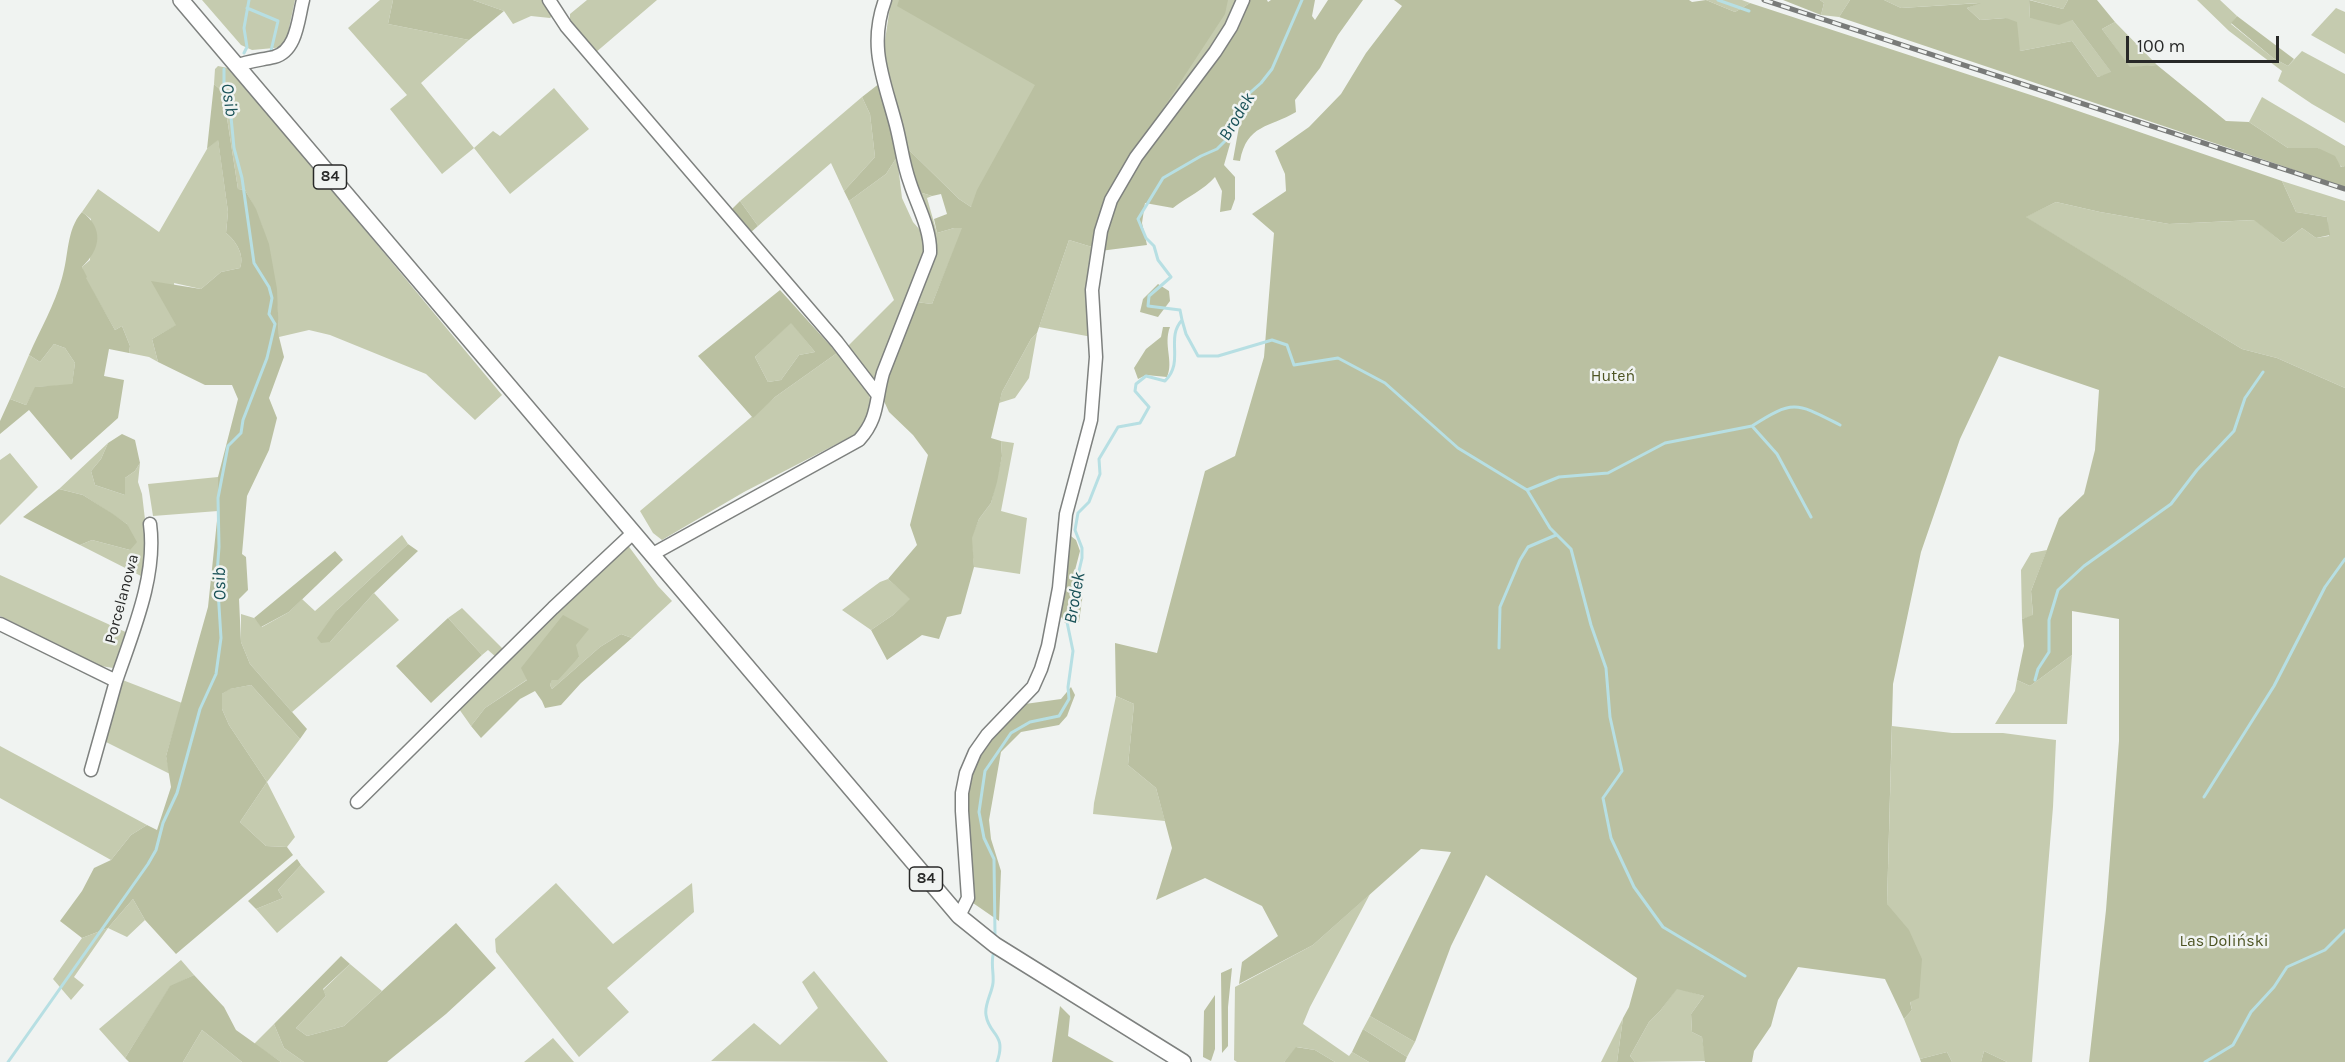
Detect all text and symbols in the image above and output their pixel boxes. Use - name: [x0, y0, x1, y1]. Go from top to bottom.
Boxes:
- scale bar: [2129, 24, 2282, 62]
- text: 100 m: [2137, 35, 2185, 57]
- water label: Osib: [216, 82, 242, 118]
- water label: Brodek: [1214, 89, 1260, 145]
- road number: 84: [314, 165, 346, 189]
- park label: Huteń: [1591, 366, 1635, 386]
- street label: Porcelanowa: [101, 552, 143, 646]
- water label: Osib: [209, 567, 231, 601]
- water label: Brodek: [1060, 570, 1090, 626]
- road number: 84: [910, 867, 942, 891]
- park label: Las Doliński: [2180, 931, 2268, 951]

